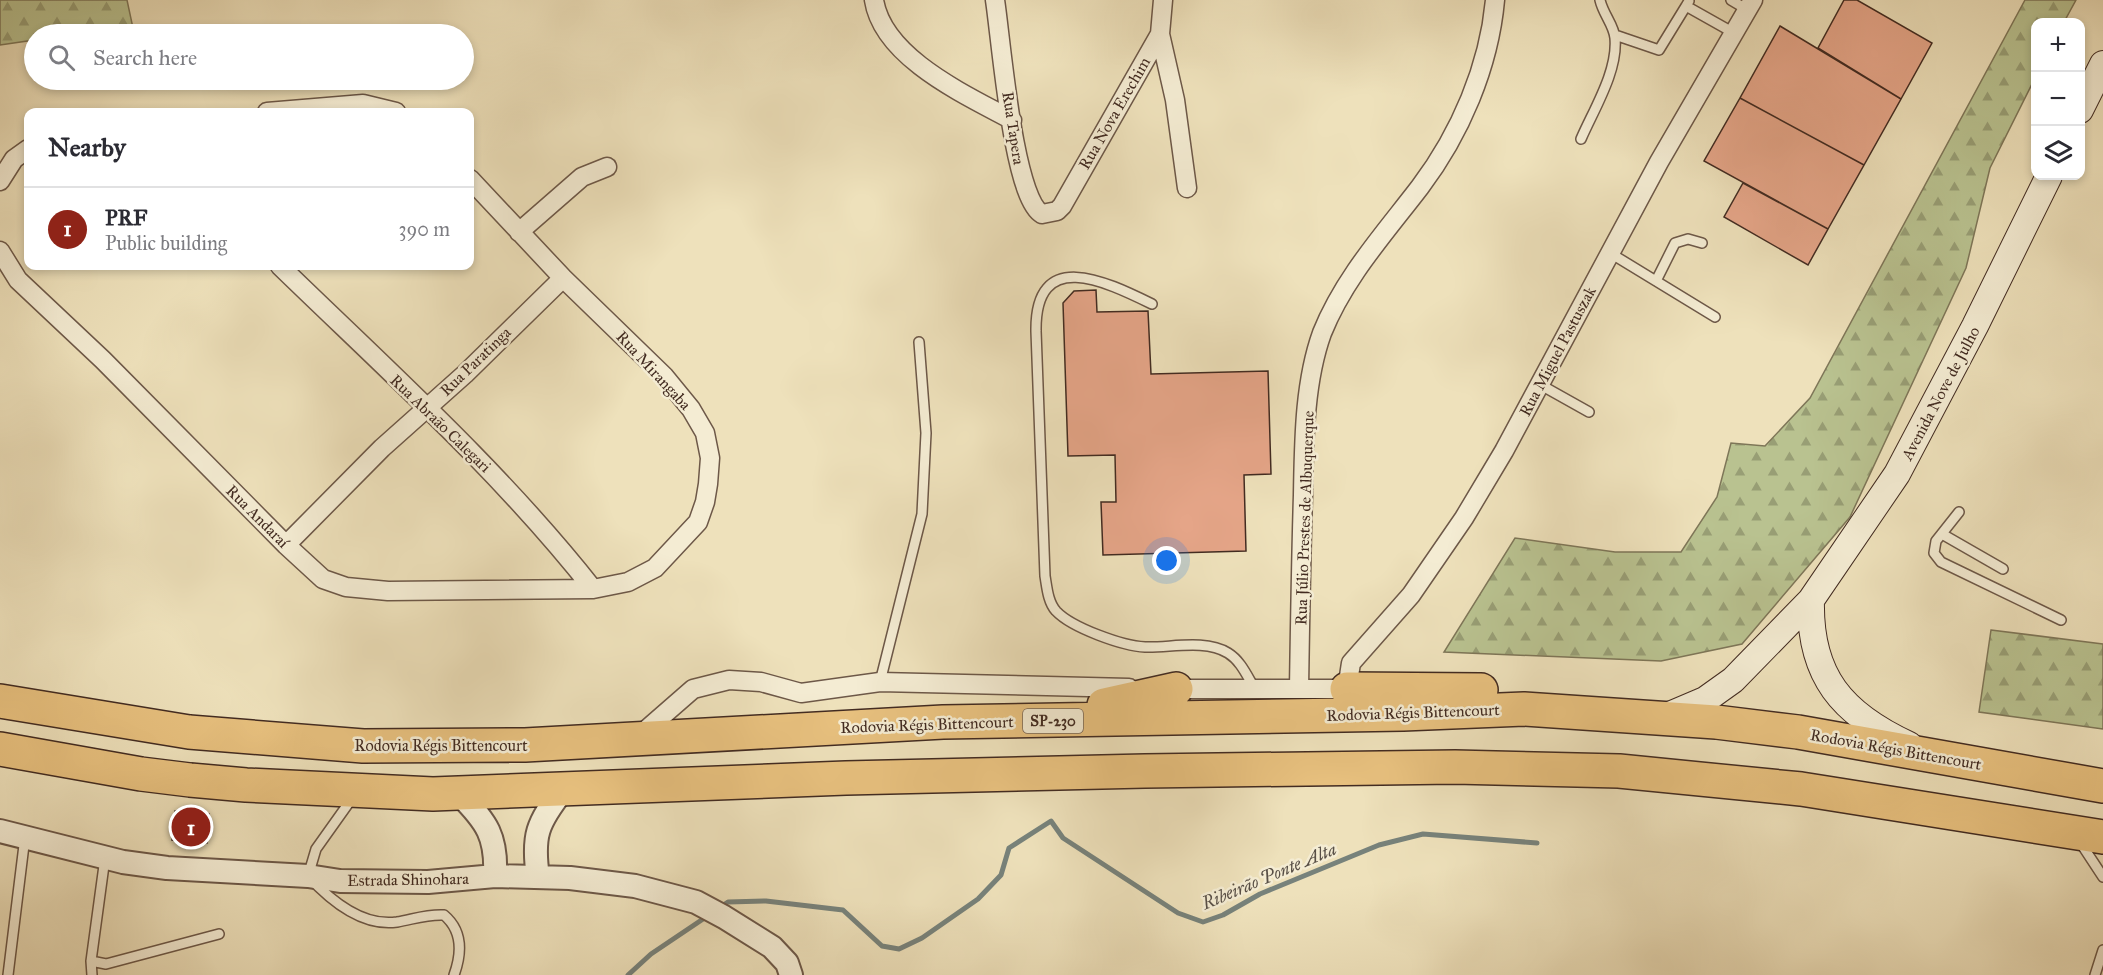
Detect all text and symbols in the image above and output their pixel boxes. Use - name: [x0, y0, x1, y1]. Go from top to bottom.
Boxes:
- map controls: [2031, 18, 2085, 180]
- button: +: [2031, 18, 2085, 72]
- search box: [24, 24, 474, 90]
- icon: search: [45, 41, 78, 74]
- text: Search here: [93, 44, 197, 71]
- street label: Rua Nova Erechim: [1075, 53, 1155, 173]
- button: −: [2031, 72, 2085, 126]
- street label: Rua Tapera: [998, 90, 1029, 166]
- button: layers: [2031, 126, 2085, 180]
- text: Nearby: [48, 131, 126, 163]
- text: PRF: [105, 204, 147, 231]
- text: 1: [64, 217, 71, 241]
- text: 390 m: [399, 217, 450, 241]
- text: Public building: [105, 231, 227, 255]
- street label: Rua Miguel Pastuszak: [1515, 283, 1601, 420]
- street label: Rua Paratinga: [436, 323, 516, 401]
- street label: Avenida Nove de Julho: [1897, 323, 1985, 465]
- street label: Rua Mirangaba: [612, 327, 695, 415]
- street label: Rua Abraão Calegari: [386, 370, 495, 477]
- street label: Rua Júlio Prestes de Albuquerque: [1291, 410, 1319, 626]
- street label: Rua Andaraí: [222, 481, 294, 552]
- your location: [1152, 546, 1181, 575]
- street label: Rodovia Régis Bittencourt: [1326, 700, 1500, 726]
- road number: SP-230: [1023, 709, 1083, 733]
- street label: Rodovia Régis Bittencourt: [840, 712, 1014, 738]
- street label: Rodovia Régis Bittencourt: [1809, 725, 1983, 775]
- street label: Rodovia Régis Bittencourt: [354, 736, 528, 756]
- pin: 1: [172, 804, 210, 850]
- water label: Ribeirão Ponte Alta: [1198, 838, 1340, 915]
- street label: Estrada Shinohara: [347, 869, 469, 890]

